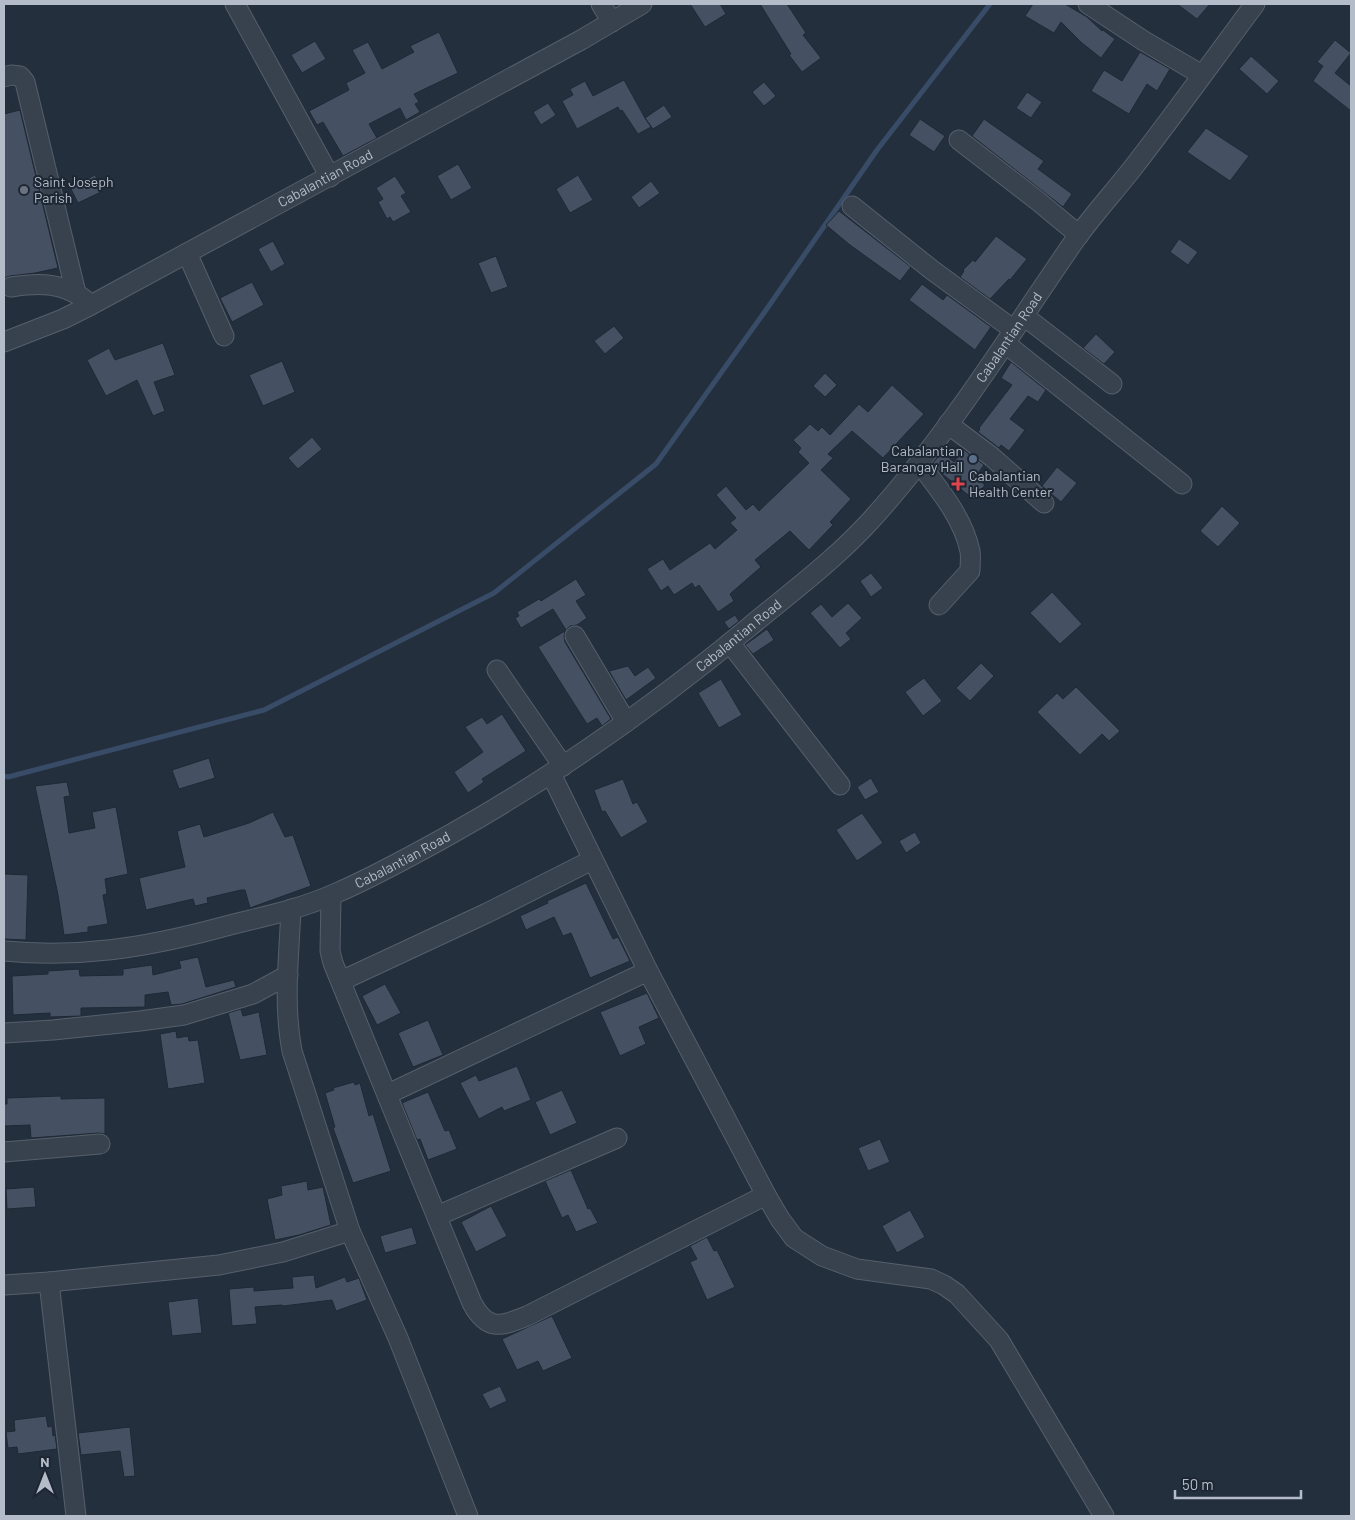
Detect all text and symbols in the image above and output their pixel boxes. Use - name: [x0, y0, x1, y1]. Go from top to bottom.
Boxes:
- street label: Cabalantian Road: [275, 145, 376, 210]
- place label: Saint Joseph Parish: [34, 173, 113, 206]
- marker: Saint Joseph Parish: [18, 184, 30, 196]
- street label: Cabalantian Road: [972, 289, 1045, 385]
- place label: Cabalantian Barangay Hall: [881, 442, 963, 475]
- marker: Cabalantian Barangay Hall: [967, 453, 979, 465]
- place label: Cabalantian Health Center: [969, 467, 1052, 500]
- marker: Cabalantian Health Center: [951, 477, 965, 491]
- street label: Cabalantian Road: [692, 595, 785, 675]
- street label: Cabalantian Road: [352, 827, 453, 892]
- north arrow: [20, 1450, 70, 1500]
- text: N: [40, 1453, 50, 1470]
- scale bar: [1175, 1468, 1301, 1500]
- text: 50 m: [1182, 1475, 1214, 1493]

